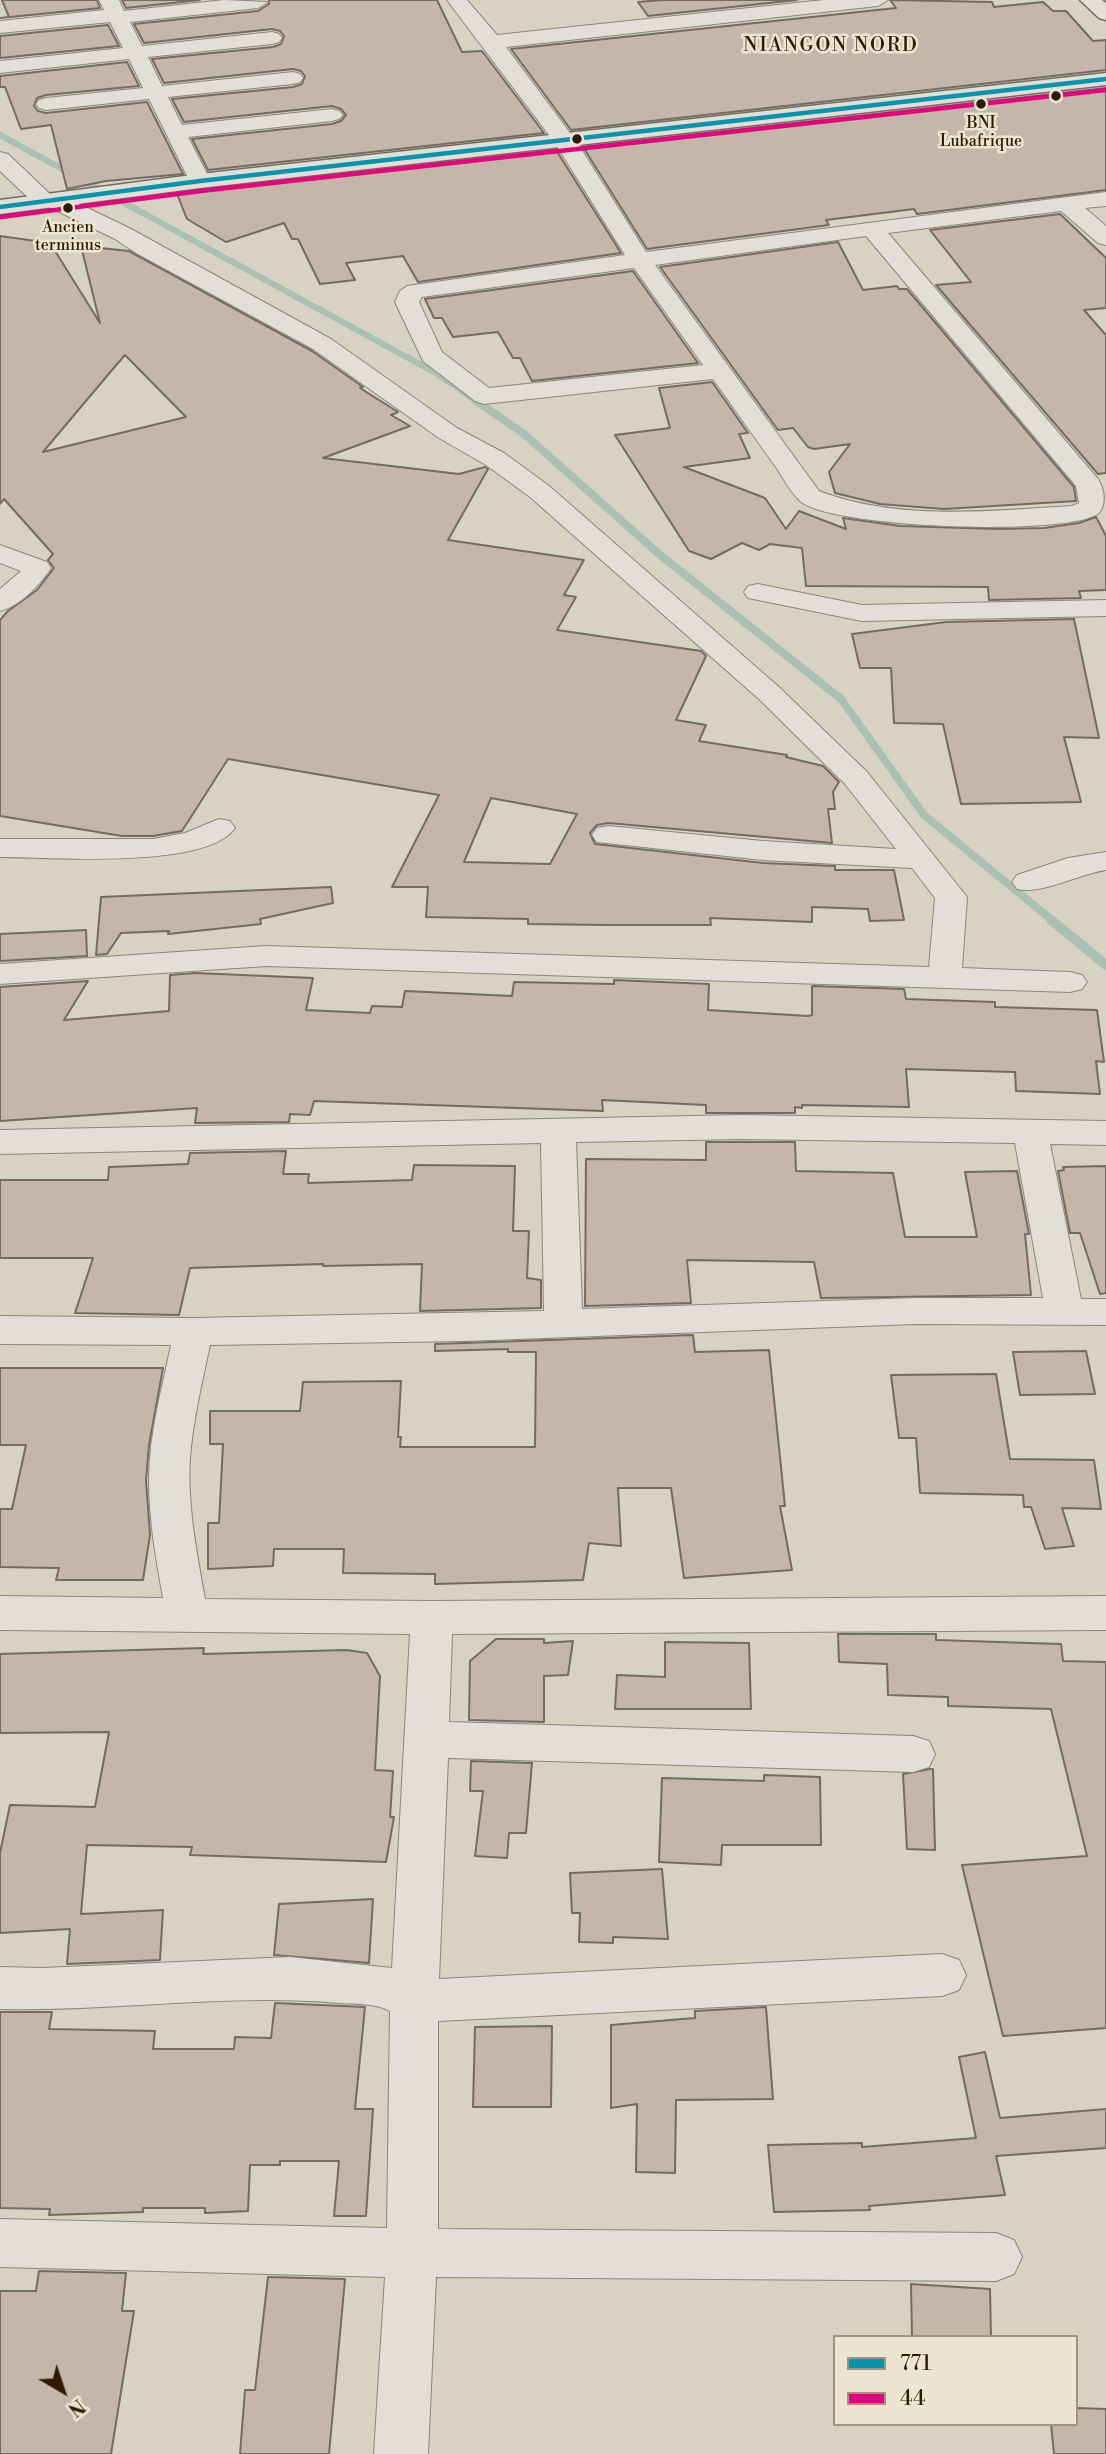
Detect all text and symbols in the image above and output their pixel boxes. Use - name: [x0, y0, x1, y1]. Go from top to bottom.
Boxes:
- district label: NIANGON NORD: [745, 35, 917, 57]
- unlabelled marker: [1049, 89, 1063, 103]
- marker: BNI Lubafrique: [974, 97, 988, 111]
- place label: BNI Lubafrique: [940, 114, 1022, 152]
- unlabelled marker: [570, 132, 584, 146]
- marker: Ancien terminus: [61, 201, 75, 215]
- place label: Ancien terminus: [35, 218, 101, 256]
- legend: [833, 2335, 1078, 2426]
- text: 771: [900, 2351, 931, 2377]
- north arrow: [28, 2356, 98, 2426]
- text: 44: [900, 2386, 925, 2412]
- text: N: [63, 2393, 90, 2421]

